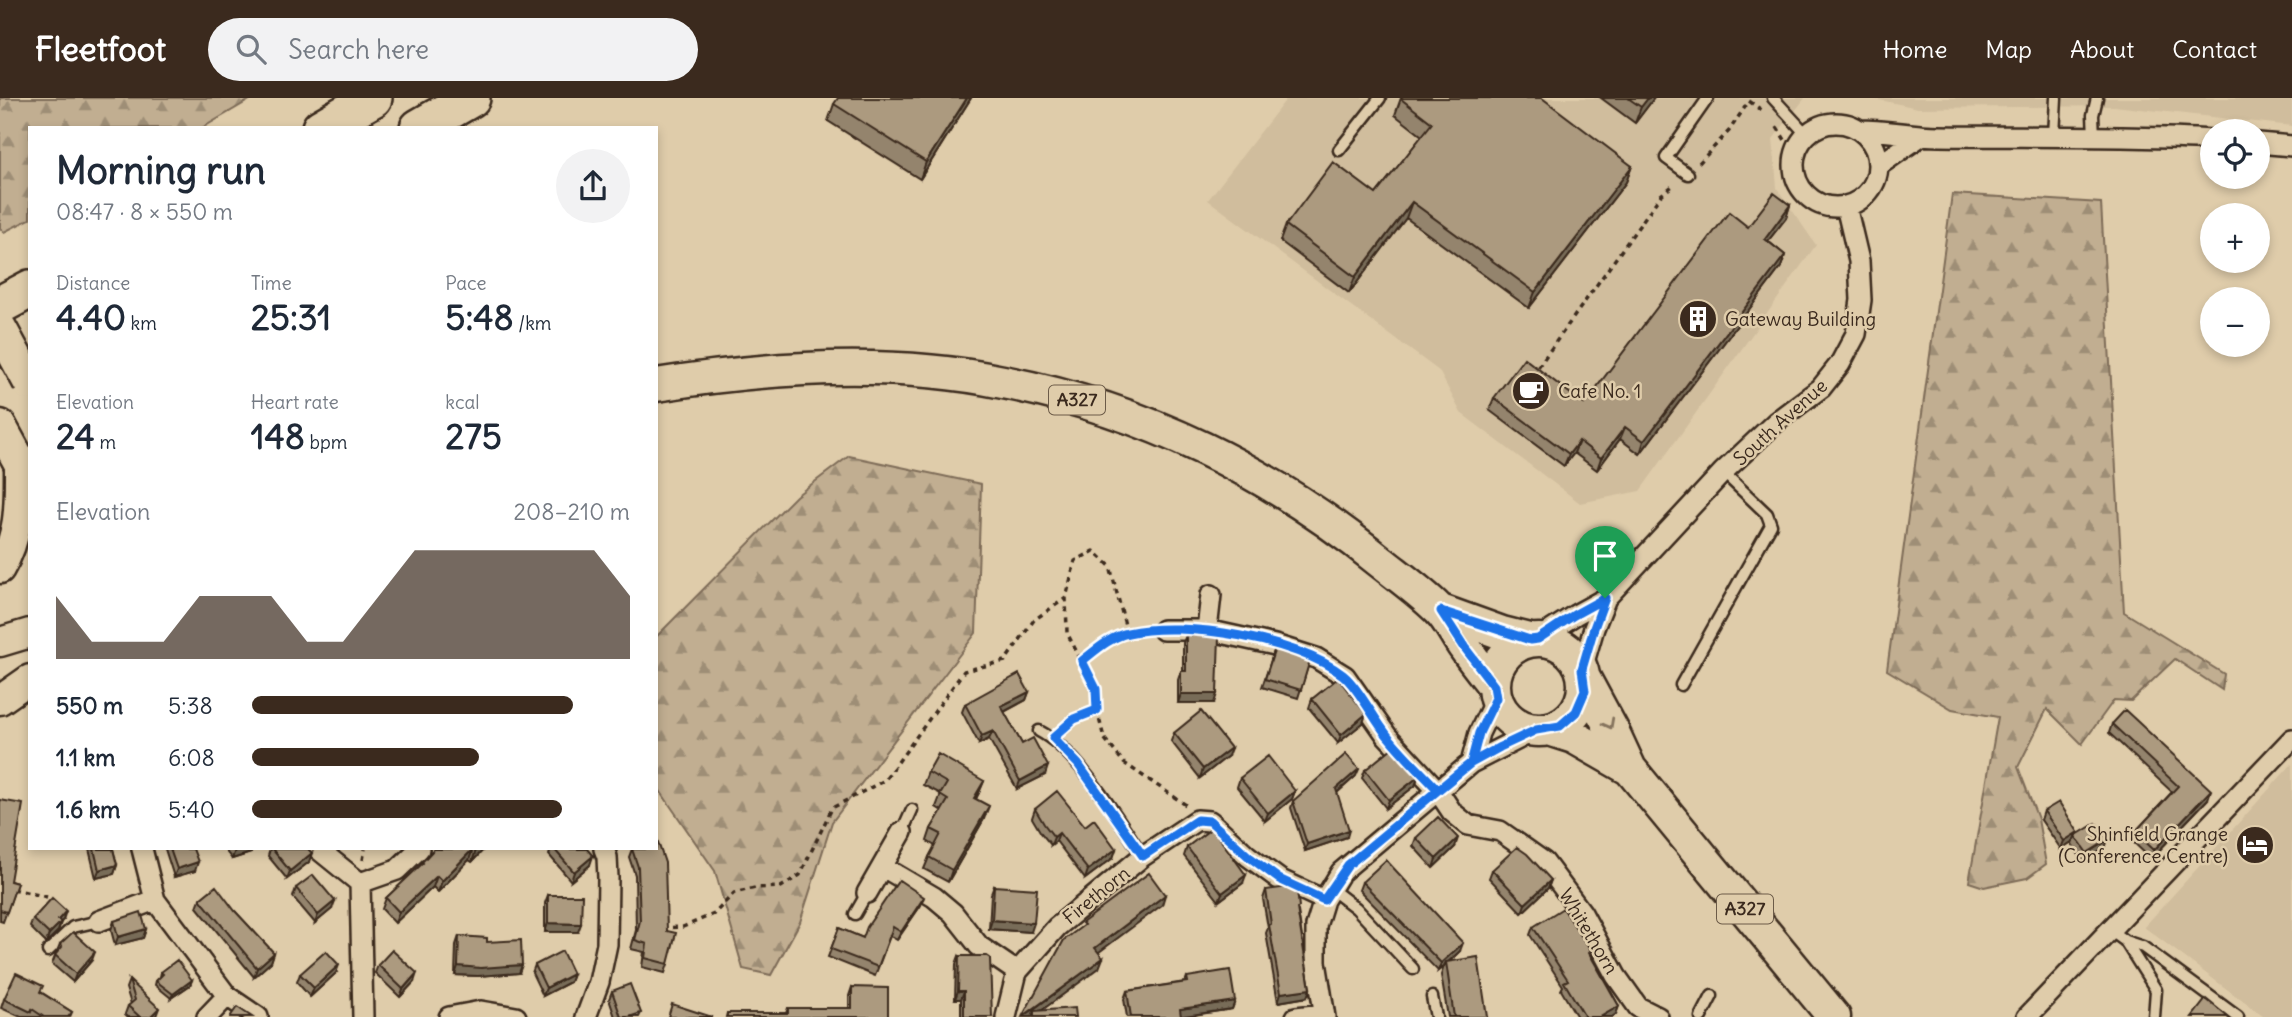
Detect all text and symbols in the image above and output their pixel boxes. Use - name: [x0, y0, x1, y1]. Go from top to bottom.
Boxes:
- search box: [208, 18, 698, 81]
- text: Fleetfoot: [35, 28, 166, 70]
- icon: search: [232, 30, 270, 68]
- text: Search here: [288, 33, 429, 66]
- text: Home: [1883, 34, 1947, 64]
- text: Map: [1985, 34, 2032, 64]
- text: About: [2070, 34, 2134, 64]
- text: Contact: [2172, 34, 2257, 64]
- map controls: [2200, 119, 2270, 357]
- button: locate: [2200, 119, 2270, 189]
- text: Morning run: [56, 147, 266, 194]
- button: share: [556, 149, 630, 223]
- text: 08:47 · 8 × 550 m: [56, 197, 233, 226]
- button: +: [2200, 203, 2270, 273]
- text: Distance: [56, 271, 130, 295]
- text: Time: [251, 271, 292, 295]
- text: Pace: [445, 271, 487, 295]
- button: −: [2200, 287, 2270, 357]
- text: 4.40: [56, 295, 126, 339]
- text: 25:31: [251, 295, 331, 339]
- text: 5:48: [445, 295, 514, 339]
- building icon: Gateway Building: [1677, 298, 1719, 340]
- place label: Gateway Building: [1725, 307, 1876, 331]
- text: km: [126, 311, 157, 335]
- text: /km: [514, 311, 552, 335]
- cafe icon: Cafe No. 1: [1510, 370, 1552, 412]
- street label: South Avenue: [1728, 374, 1832, 470]
- place label: Cafe No. 1: [1558, 379, 1641, 403]
- road number: A327: [1049, 386, 1105, 414]
- text: Elevation: [56, 390, 134, 414]
- text: Heart rate: [251, 390, 339, 414]
- text: kcal: [445, 390, 480, 414]
- text: 24: [56, 414, 95, 458]
- text: 148: [251, 414, 305, 458]
- text: 275: [445, 414, 502, 458]
- text: m: [95, 430, 116, 454]
- text: bpm: [305, 430, 347, 454]
- text: Elevation: [56, 497, 150, 526]
- text: 208–210 m: [513, 497, 630, 526]
- pin: [1575, 526, 1635, 598]
- icon: arrive: [1586, 537, 1624, 575]
- text: 550 m: [56, 691, 123, 720]
- text: 5:38: [168, 691, 213, 720]
- one-way arrow: [1600, 717, 1614, 729]
- text: 1.1 km: [56, 743, 115, 772]
- text: 6:08: [168, 743, 215, 772]
- text: 1.6 km: [56, 795, 121, 824]
- text: 5:40: [168, 795, 215, 824]
- place label: Shinfield Grange (Conference Centre): [2058, 822, 2228, 868]
- hotel icon: Shinfield Grange (Conference Centre): [2234, 824, 2276, 866]
- street label: Firethorn: [1058, 861, 1134, 929]
- street label: Whitethorn: [1554, 884, 1624, 978]
- road number: A327: [1717, 894, 1773, 924]

